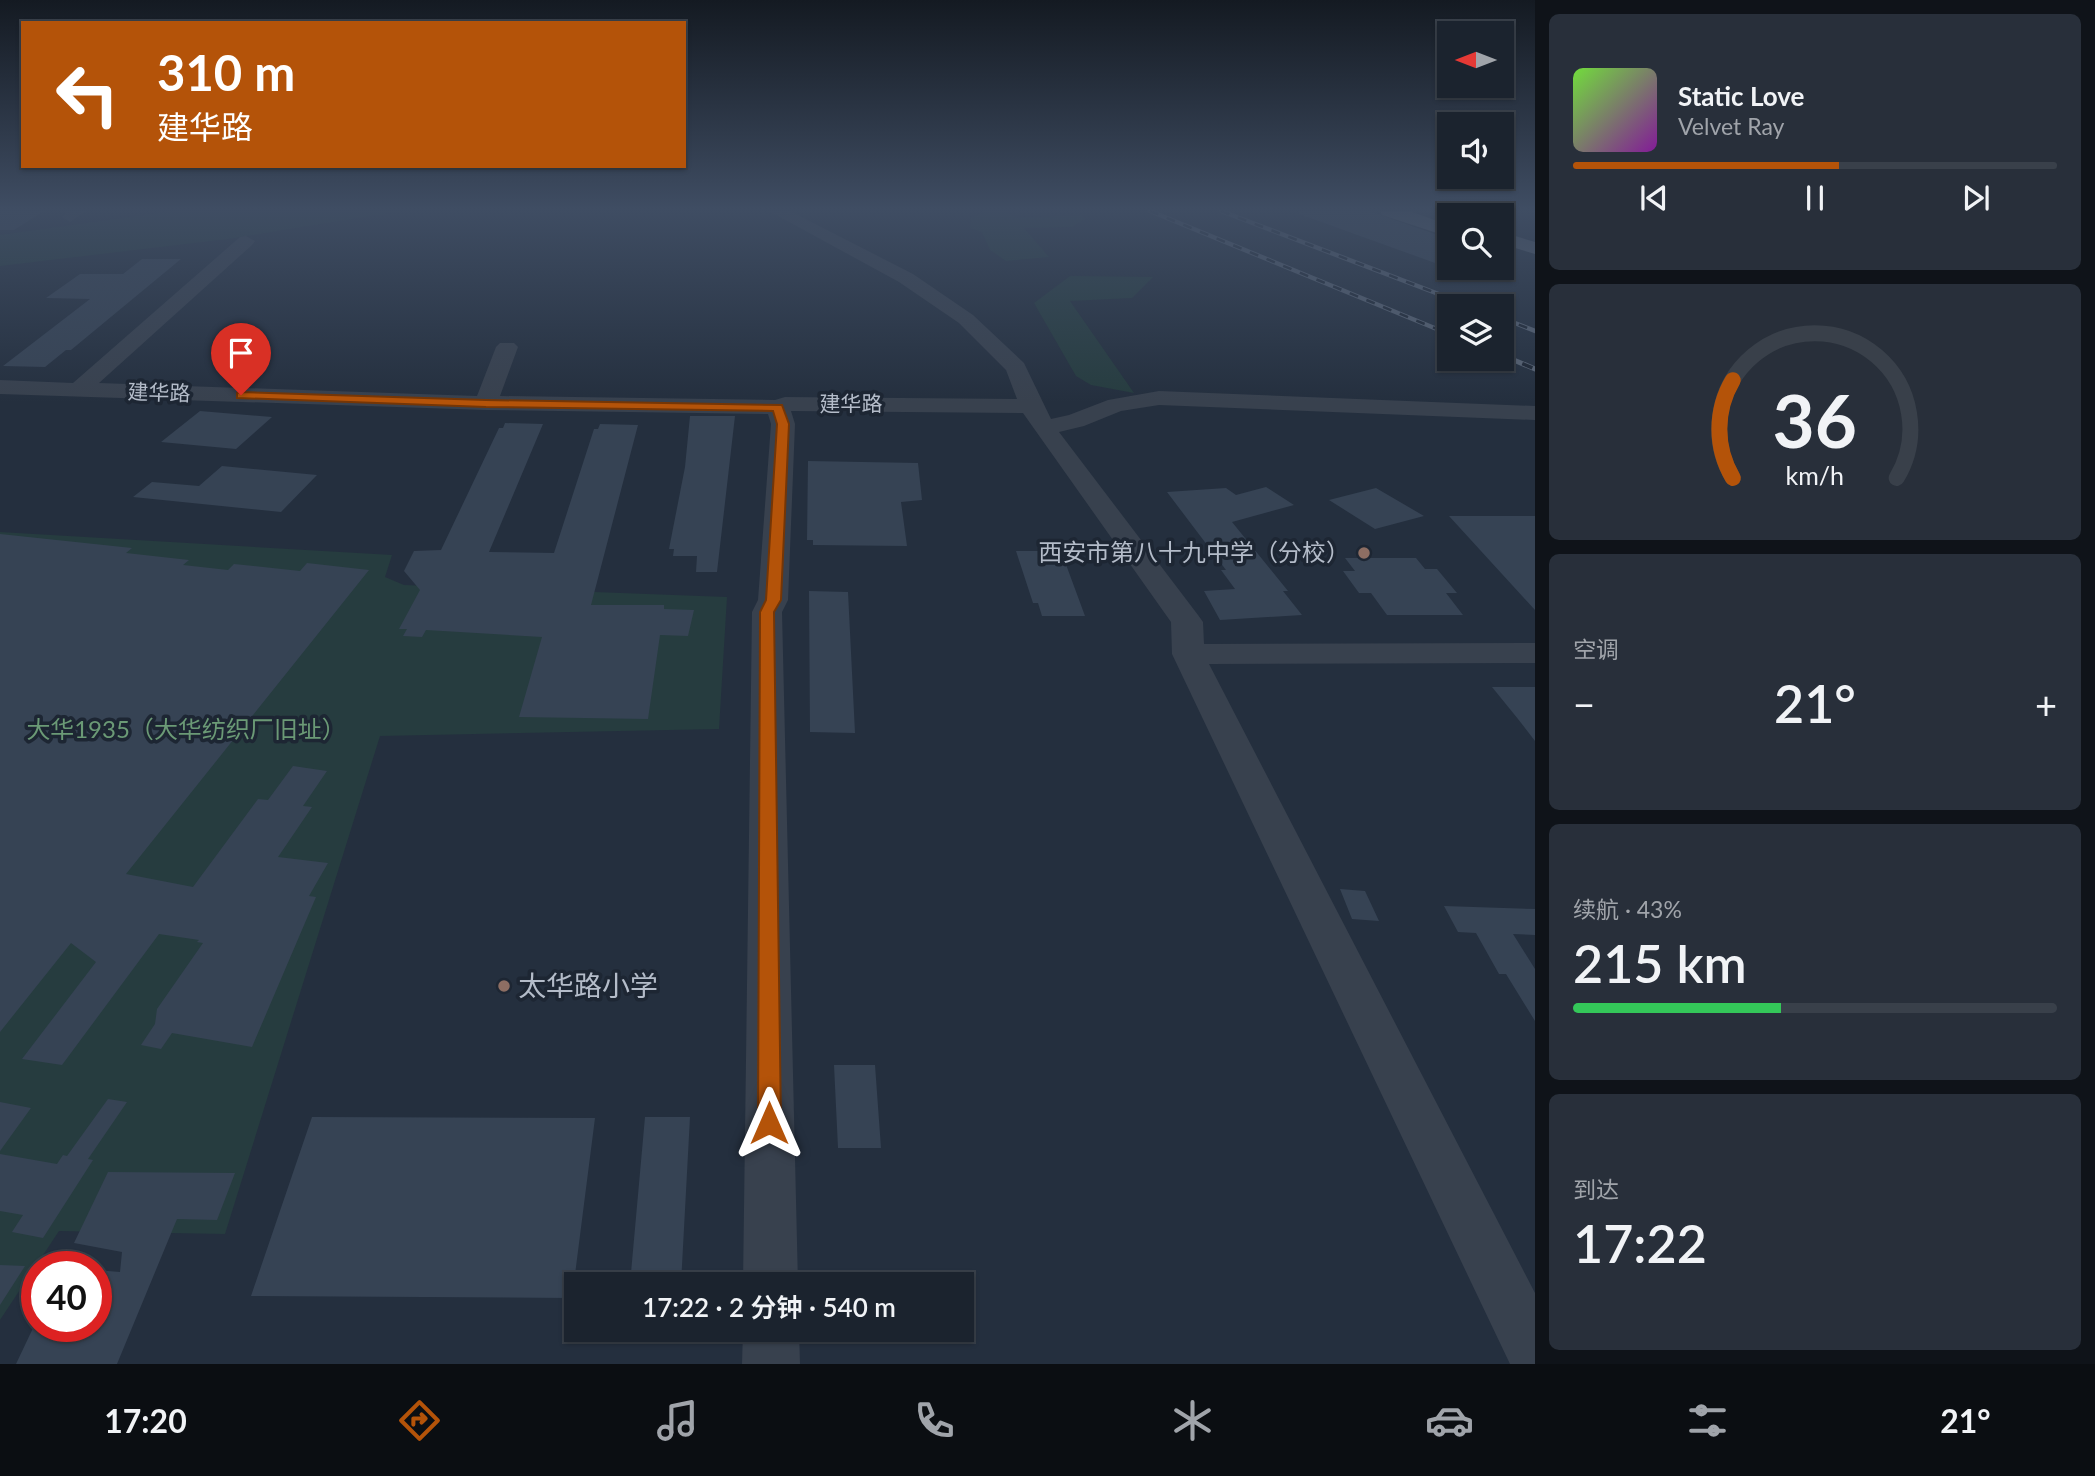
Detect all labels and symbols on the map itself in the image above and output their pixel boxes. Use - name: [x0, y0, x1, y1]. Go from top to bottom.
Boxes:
- north arrow: [1437, 21, 1514, 98]
- pin: [211, 323, 271, 395]
- street label: 建华路: [127, 378, 191, 405]
- street label: 建华路: [820, 390, 883, 415]
- place label: 西安市第八十九中学（分校）: [1038, 537, 1350, 566]
- marker: 西安市第八十九中学（分校）: [1356, 545, 1372, 561]
- park label: 大华1935（大华纺织厂旧址）: [26, 714, 346, 743]
- place label: 太华路小学: [518, 968, 658, 1002]
- marker: 太华路小学: [496, 978, 512, 994]
- position arrow: [732, 1086, 806, 1160]
- speed limit sign: 40: [21, 1251, 112, 1342]

